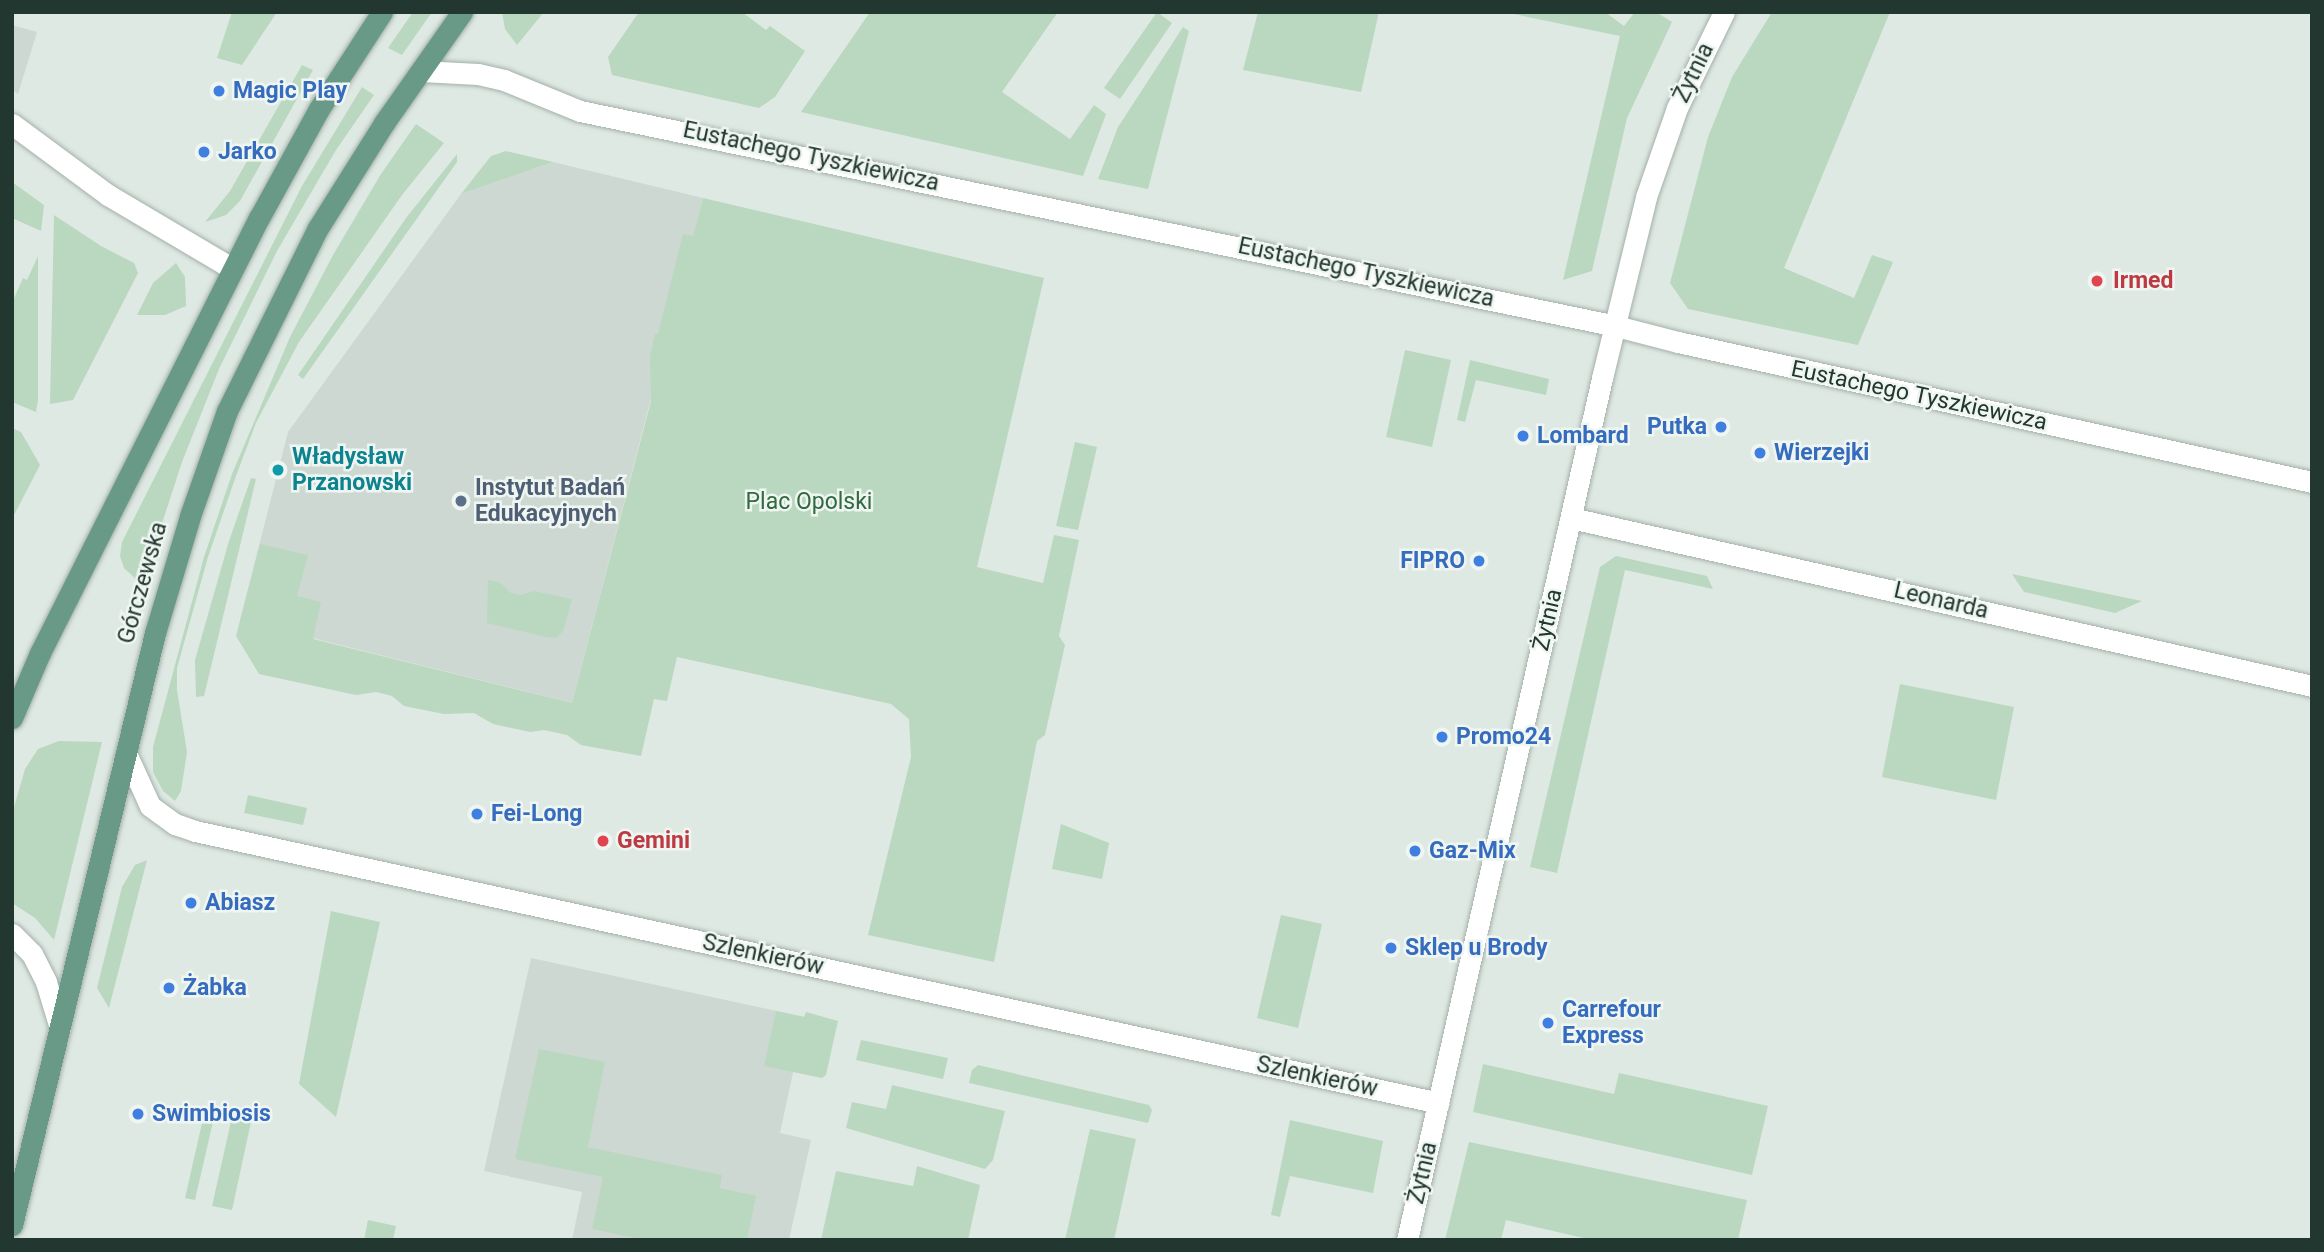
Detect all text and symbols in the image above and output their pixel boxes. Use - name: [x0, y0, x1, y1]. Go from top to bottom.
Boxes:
- street label: Żytnia: [1668, 39, 1720, 107]
- place label: Magic Play: [233, 77, 347, 105]
- marker: Magic Play: [211, 83, 227, 99]
- street label: Eustachego Tyszkiewicza: [680, 116, 942, 198]
- place label: Jarko: [218, 138, 277, 166]
- marker: Jarko: [196, 144, 212, 160]
- street label: Eustachego Tyszkiewicza: [1235, 232, 1497, 314]
- place label: Irmed: [2113, 267, 2173, 295]
- marker: Irmed: [2087, 271, 2107, 291]
- street label: Eustachego Tyszkiewicza: [1788, 355, 2050, 437]
- place label: Putka: [1647, 413, 1707, 441]
- marker: Putka: [1713, 419, 1729, 435]
- place label: Lombard: [1537, 422, 1629, 450]
- marker: Lombard: [1515, 428, 1531, 444]
- place label: Wierzejki: [1774, 439, 1869, 467]
- place label: Władysław Przanowski: [292, 443, 412, 497]
- marker: Wierzejki: [1752, 445, 1768, 461]
- marker: Władysław Przanowski: [270, 462, 286, 478]
- place label: Instytut Badań Edukacyjnych: [475, 474, 625, 528]
- park label: Plac Opolski: [746, 488, 872, 516]
- marker: Instytut Badań Edukacyjnych: [453, 493, 469, 509]
- street label: Górczewska: [112, 519, 174, 647]
- place label: FIPRO: [1400, 547, 1465, 575]
- marker: FIPRO: [1471, 553, 1487, 569]
- street label: Leonarda: [1891, 577, 1991, 625]
- street label: Żytnia: [1528, 586, 1568, 654]
- place label: Promo24: [1456, 723, 1551, 751]
- marker: Promo24: [1434, 729, 1450, 745]
- place label: Fei-Long: [491, 800, 582, 828]
- marker: Fei-Long: [469, 806, 485, 822]
- place label: Gemini: [617, 827, 690, 855]
- marker: Gemini: [595, 833, 611, 849]
- place label: Gaz-Mix: [1429, 837, 1516, 865]
- marker: Gaz-Mix: [1407, 843, 1423, 859]
- place label: Abiasz: [205, 889, 275, 917]
- marker: Abiasz: [183, 895, 199, 911]
- street label: Szlenkierów: [700, 929, 826, 981]
- place label: Sklep u Brody: [1405, 934, 1547, 962]
- marker: Sklep u Brody: [1383, 940, 1399, 956]
- place label: Żabka: [183, 974, 247, 1002]
- marker: Żabka: [161, 980, 177, 996]
- place label: Carrefour Express: [1562, 996, 1661, 1050]
- marker: Carrefour Express: [1540, 1015, 1556, 1031]
- street label: Szlenkierów: [1254, 1051, 1380, 1103]
- place label: Swimbiosis: [152, 1100, 271, 1128]
- marker: Swimbiosis: [130, 1106, 146, 1122]
- street label: Żytnia: [1403, 1139, 1443, 1207]

